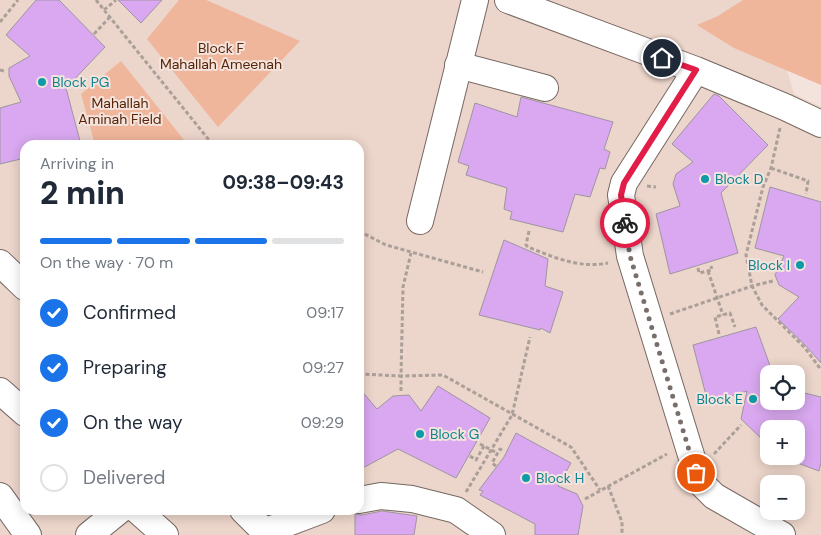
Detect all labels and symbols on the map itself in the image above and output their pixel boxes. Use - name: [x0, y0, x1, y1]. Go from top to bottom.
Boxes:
- pin: [641, 37, 683, 79]
- park label: Block F Mahallah Ameenah: [160, 39, 282, 73]
- place label: Block PG: [52, 73, 109, 91]
- marker: Block PG: [36, 76, 48, 88]
- park label: Mahallah Aminah Field: [78, 94, 162, 128]
- place label: Block D: [715, 170, 763, 188]
- marker: Block D: [699, 173, 711, 185]
- courier: [600, 198, 650, 248]
- place label: Block I: [748, 256, 790, 274]
- marker: Block I: [794, 259, 806, 271]
- place label: Block E: [696, 390, 743, 408]
- marker: Block E: [747, 393, 759, 405]
- place label: Block G: [430, 425, 479, 443]
- marker: Block G: [414, 428, 426, 440]
- pin: [675, 452, 717, 494]
- place label: Block H: [536, 469, 584, 487]
- marker: Block H: [520, 472, 532, 484]

